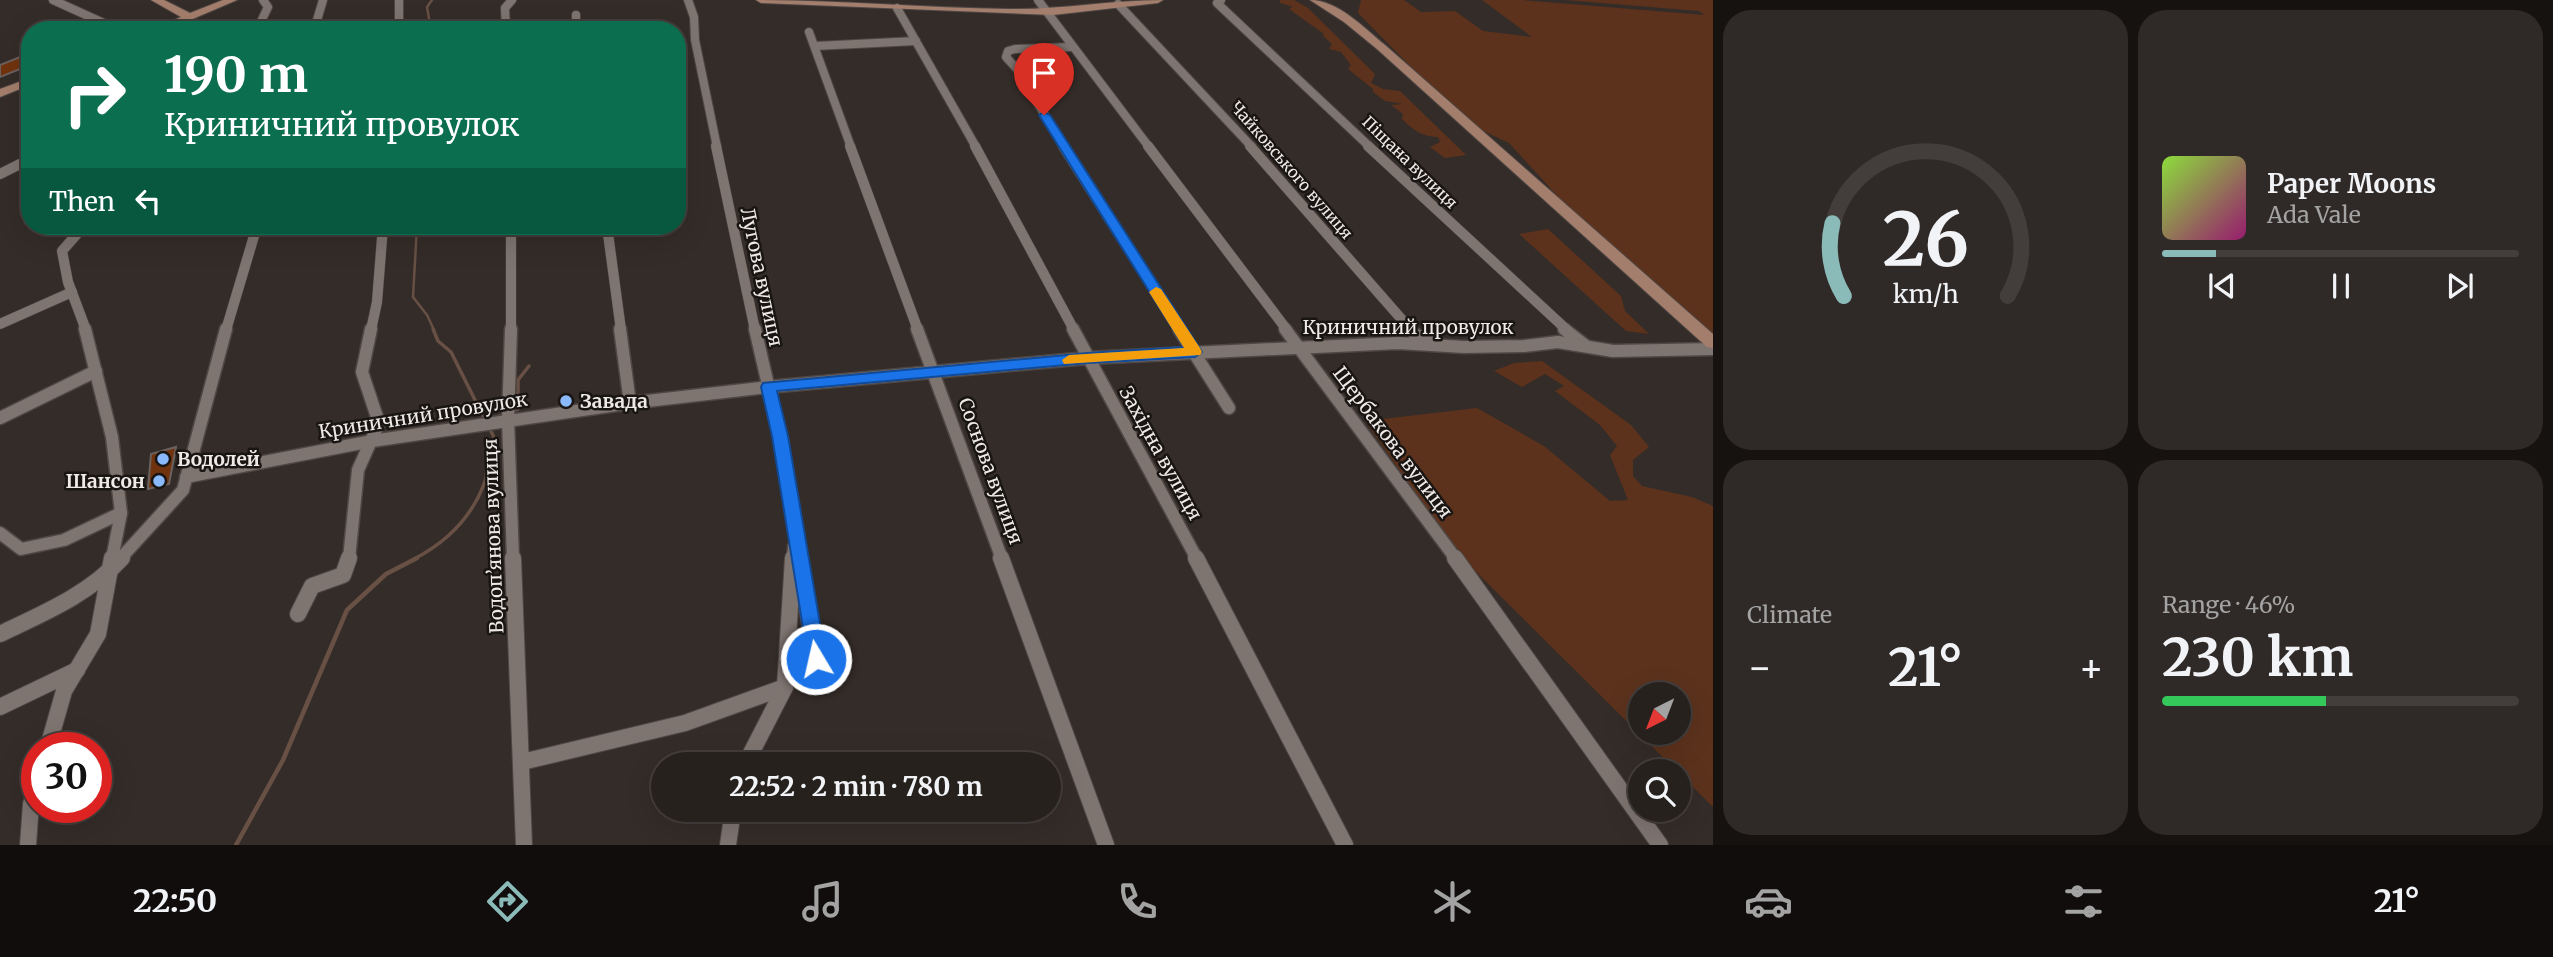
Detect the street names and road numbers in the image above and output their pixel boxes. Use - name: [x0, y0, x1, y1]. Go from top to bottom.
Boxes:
- street label: Чайковського вулиця: [1227, 97, 1357, 243]
- street label: Піщана вулиця: [1358, 112, 1462, 212]
- street label: Лугова вулиця: [736, 205, 788, 349]
- street label: Криничний провулок: [1302, 315, 1514, 339]
- street label: Щербакова вулиця: [1328, 361, 1458, 523]
- street label: Західна вулиця: [1114, 382, 1208, 524]
- street label: Криничний провулок: [317, 387, 529, 443]
- street label: Соснова вулиця: [953, 395, 1029, 547]
- street label: Водоп’янова вулиця: [478, 438, 508, 634]

